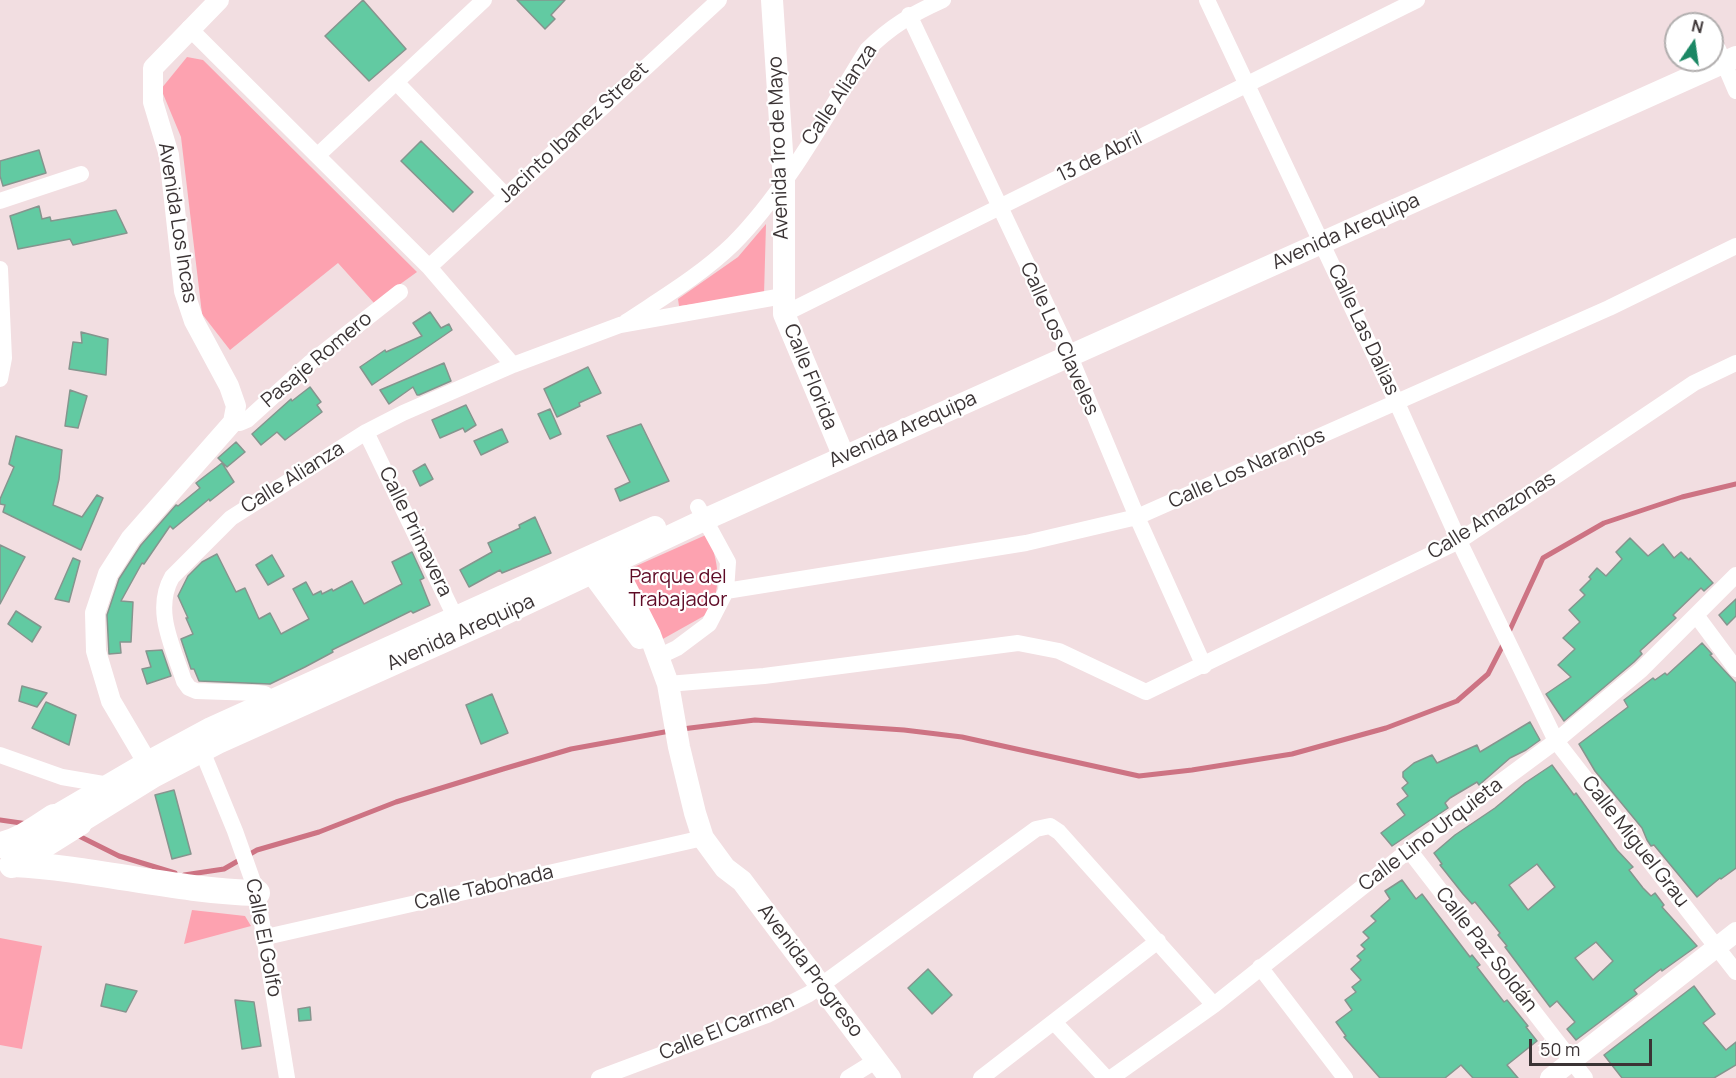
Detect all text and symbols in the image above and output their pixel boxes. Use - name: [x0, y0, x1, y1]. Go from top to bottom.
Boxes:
- north arrow: [1664, 12, 1724, 72]
- text: N: [1690, 14, 1706, 38]
- street label: Calle Alianza: [797, 40, 883, 150]
- street label: Avenida 1ro de Mayo: [764, 56, 794, 240]
- street label: Jacinto Ibanez Street: [494, 58, 654, 208]
- street label: 13 de Abril: [1054, 126, 1146, 188]
- street label: Avenida Los Incas: [152, 141, 202, 305]
- street label: Avenida Arequipa: [1268, 189, 1424, 275]
- street label: Calle Los Claveles: [1015, 259, 1103, 419]
- street label: Calle Las Dalias: [1322, 261, 1404, 399]
- street label: Pasaje Romero: [257, 307, 377, 413]
- street label: Calle Florida: [778, 321, 842, 433]
- street label: Avenida Arequipa: [825, 387, 981, 473]
- street label: Calle Los Naranjos: [1165, 424, 1329, 514]
- street label: Calle Alianza: [237, 437, 349, 519]
- street label: Calle Primavera: [373, 463, 457, 601]
- street label: Calle Amazonas: [1424, 467, 1560, 565]
- park label: Parque del Trabajador: [629, 565, 727, 612]
- street label: Avenida Arequipa: [383, 590, 539, 676]
- street label: Calle Miguel Grau: [1576, 772, 1694, 912]
- street label: Calle Lino Urquieta: [1355, 773, 1507, 897]
- street label: Calle Tabohada: [412, 860, 556, 916]
- street label: Calle El Golfo: [240, 877, 286, 999]
- street label: Calle Paz Soldán: [1430, 883, 1542, 1017]
- street label: Avenida Progreso: [752, 900, 868, 1042]
- street label: Calle El Carmen: [656, 990, 798, 1066]
- scale bar: [1532, 1027, 1655, 1065]
- text: 50 m: [1540, 1037, 1580, 1061]

